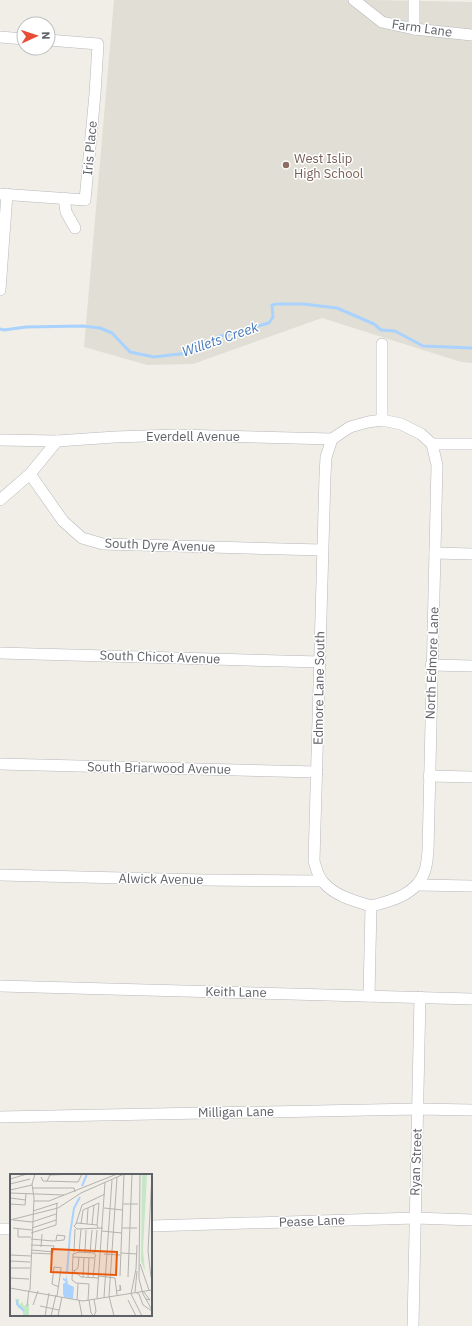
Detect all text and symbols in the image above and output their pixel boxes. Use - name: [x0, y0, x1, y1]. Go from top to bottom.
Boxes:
- street label: Farm Lane: [391, 15, 453, 41]
- north arrow: [16, 16, 56, 56]
- text: N: [39, 31, 53, 40]
- street label: Iris Place: [79, 120, 101, 176]
- place label: West Islip High School: [294, 150, 364, 182]
- marker: West Islip High School: [281, 160, 291, 170]
- water label: Willets Creek: [179, 317, 261, 360]
- street label: Everdell Avenue: [146, 428, 240, 445]
- street label: South Dyre Avenue: [104, 535, 216, 555]
- street label: North Edmore Lane: [422, 606, 442, 720]
- street label: Edmore Lane South: [310, 631, 328, 745]
- street label: South Chicot Avenue: [99, 646, 221, 668]
- street label: South Briarwood Avenue: [87, 758, 231, 778]
- street label: Alwick Avenue: [118, 870, 204, 888]
- street label: Keith Lane: [205, 983, 267, 1001]
- street label: Milligan Lane: [198, 1103, 274, 1121]
- street label: Ryan Street: [406, 1128, 426, 1196]
- inset map: [10, 1174, 152, 1316]
- street label: Pease Lane: [279, 1211, 345, 1231]

